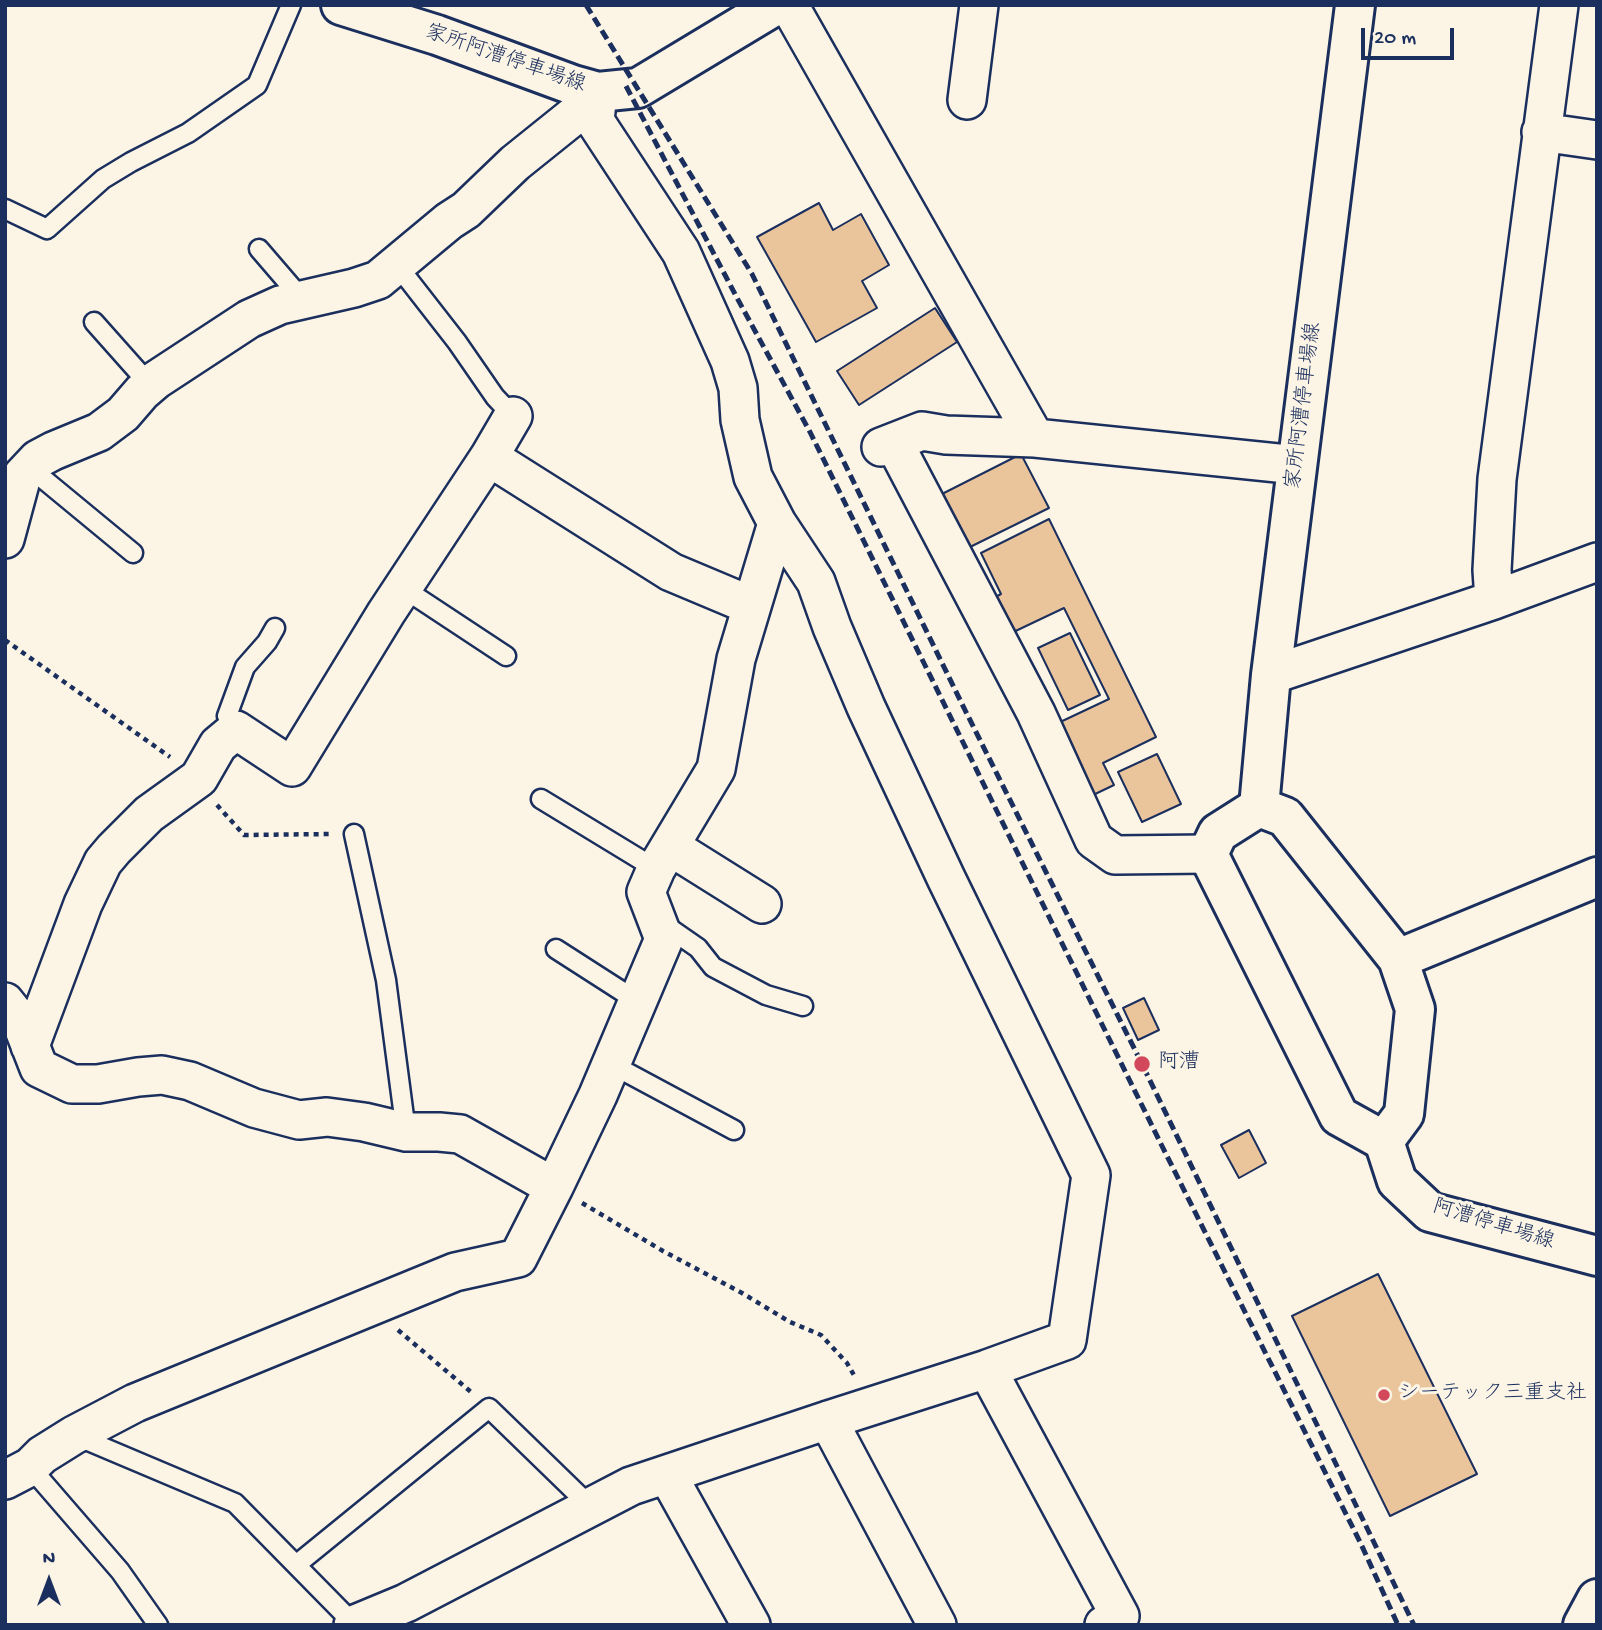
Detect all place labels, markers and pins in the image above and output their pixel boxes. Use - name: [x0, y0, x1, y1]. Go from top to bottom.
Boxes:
- place label: 阿漕: [1158, 1051, 1200, 1077]
- marker: 阿漕: [1132, 1054, 1152, 1074]
- place label: シーテック三重支社: [1398, 1382, 1587, 1408]
- marker: シーテック三重支社: [1376, 1387, 1392, 1403]

